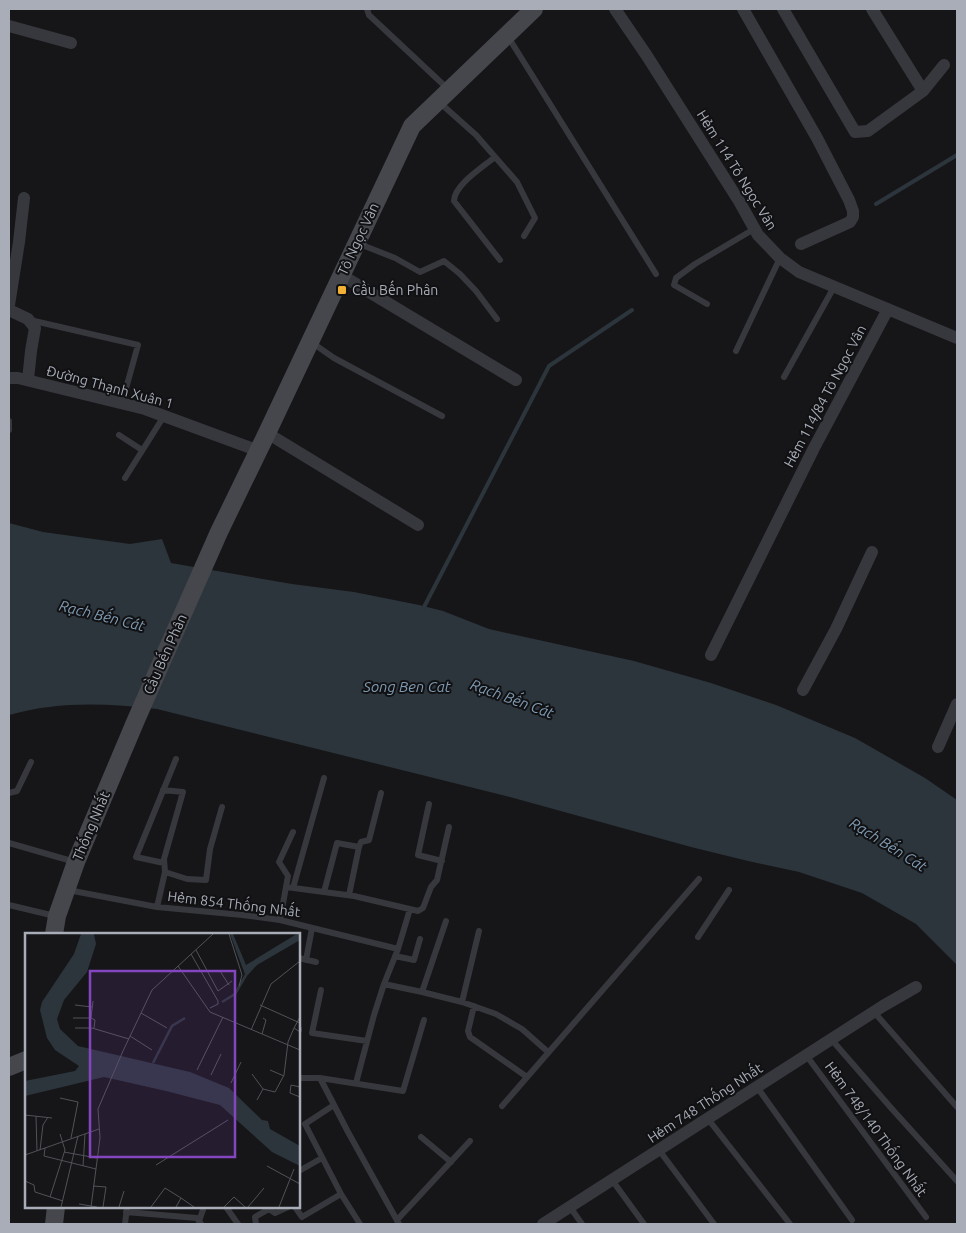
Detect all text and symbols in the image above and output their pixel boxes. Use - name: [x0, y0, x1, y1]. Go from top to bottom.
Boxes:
- street label: Hẻm 114 Tô Ngọc Vân: [694, 107, 780, 233]
- street label: Tô Ngọc Vân: [334, 200, 382, 278]
- place label: Cầu Bến Phân: [352, 280, 438, 298]
- marker: Cầu Bến Phân: [336, 284, 348, 296]
- street label: Hẻm 114/84 Tô Ngọc Vân: [781, 322, 869, 470]
- street label: Đường Thạnh Xuân 1: [45, 362, 175, 412]
- water label: Rạch Bến Cát: [58, 595, 147, 634]
- street label: Cầu Bến Phân: [138, 610, 190, 697]
- water label: Rạch Bến Cát: [468, 674, 557, 722]
- water label: Song Ben Cat: [362, 678, 451, 695]
- street label: Thống Nhất: [67, 787, 113, 863]
- water label: Rạch Bến Cát: [847, 813, 931, 875]
- street label: Hẻm 854 Thống Nhất: [167, 885, 302, 920]
- inset map: [25, 933, 300, 1208]
- street label: Hẻm 748/140 Thống Nhất: [822, 1057, 932, 1200]
- street label: Hẻm 748 Thống Nhất: [643, 1058, 766, 1146]

